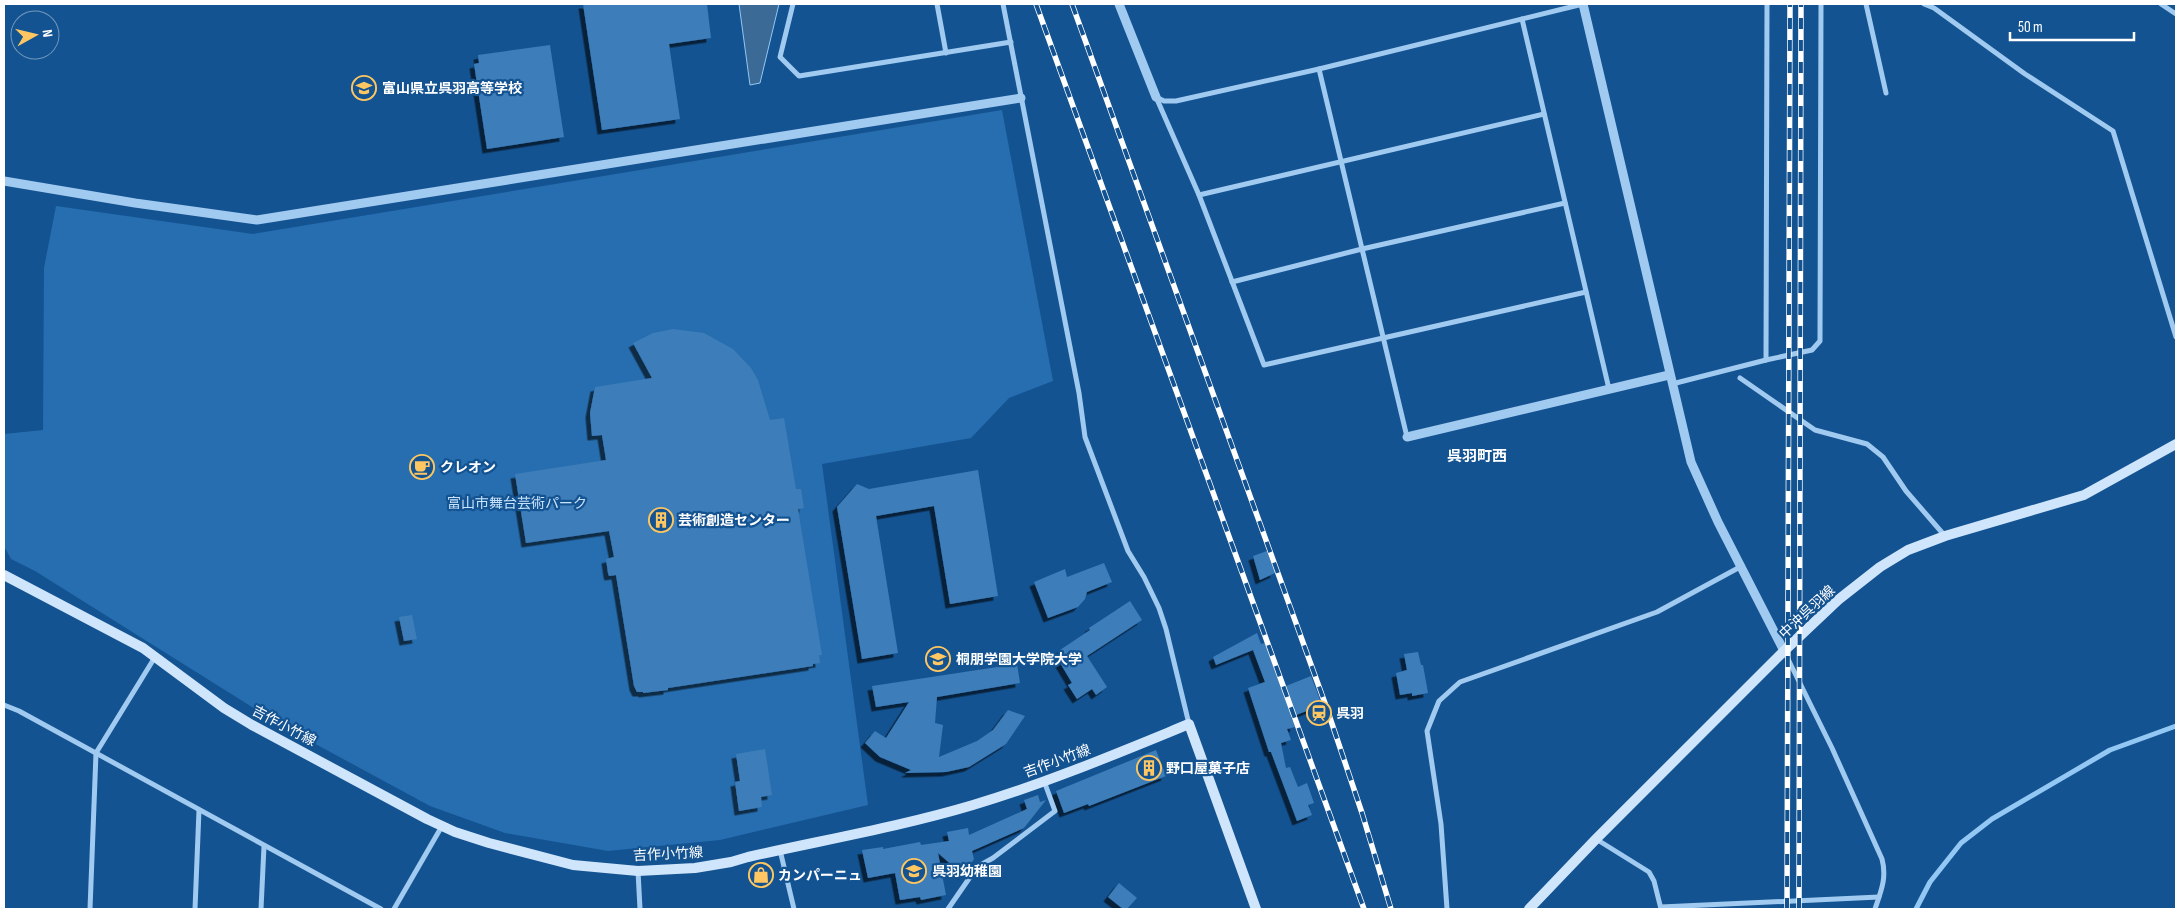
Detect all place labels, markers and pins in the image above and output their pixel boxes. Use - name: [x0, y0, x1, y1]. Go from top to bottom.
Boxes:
- school or university icon: 富山県立呉羽高等学校: [351, 75, 377, 101]
- place label: 富山県立呉羽高等学校: [382, 80, 522, 97]
- cafe icon: クレオン: [409, 454, 435, 480]
- place label: クレオン: [440, 459, 496, 476]
- building icon: 芸術創造センター: [648, 507, 674, 533]
- place label: 芸術創造センター: [678, 512, 790, 529]
- school or university icon: 桐朋学園大学院大学: [925, 646, 951, 672]
- place label: 桐朋学園大学院大学: [956, 651, 1082, 668]
- station icon: 呉羽: [1306, 700, 1332, 726]
- place label: 呉羽: [1336, 705, 1364, 722]
- building icon: 野口屋菓子店: [1136, 755, 1162, 781]
- place label: 野口屋菓子店: [1166, 760, 1250, 777]
- school or university icon: 呉羽幼稚園: [901, 858, 927, 884]
- shop icon: カンパーニュ: [748, 862, 774, 888]
- place label: 呉羽幼稚園: [932, 863, 1002, 880]
- place label: カンパーニュ: [778, 867, 862, 884]

